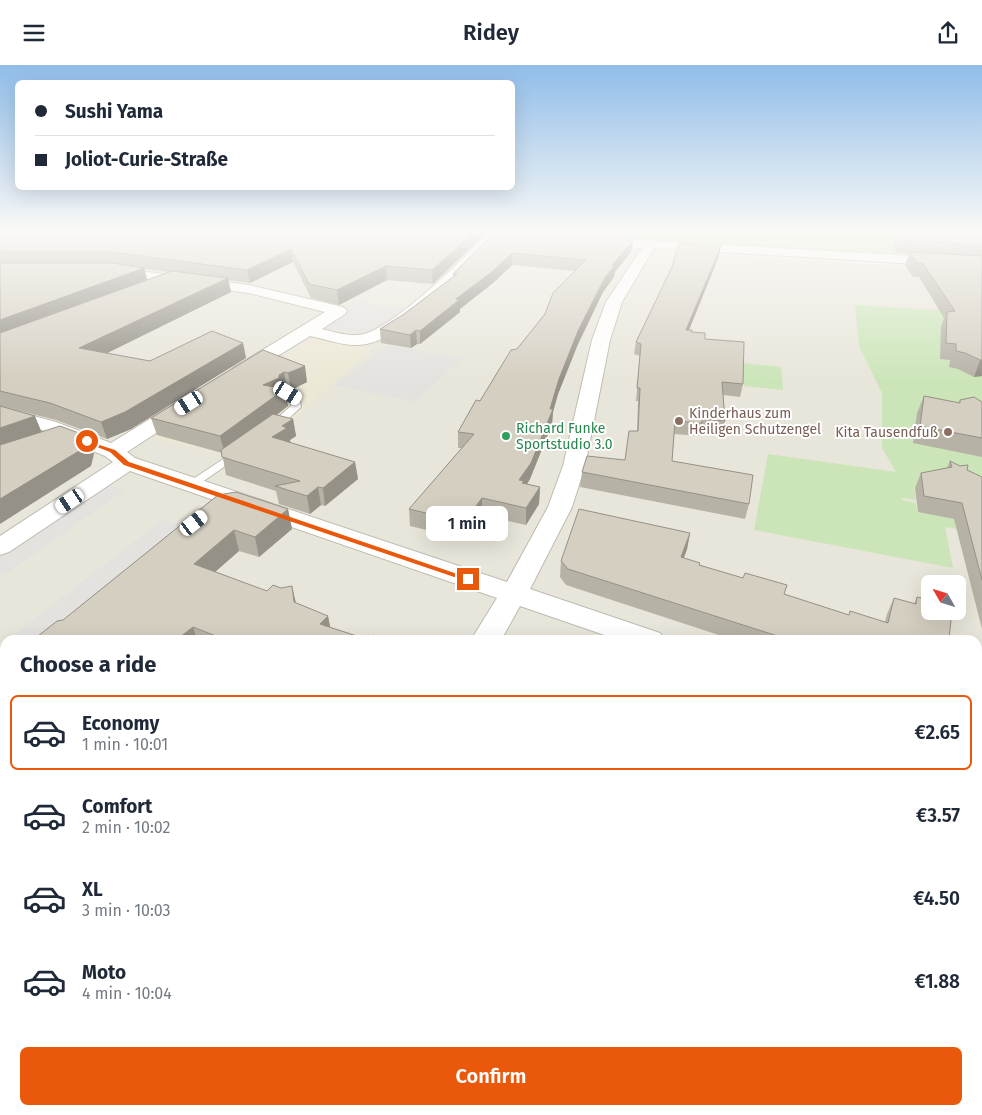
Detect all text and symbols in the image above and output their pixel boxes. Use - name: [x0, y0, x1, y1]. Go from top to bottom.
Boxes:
- icon: menu: [20, 19, 48, 47]
- text: Ridey: [463, 19, 519, 46]
- icon: share: [934, 19, 962, 47]
- text: Sushi Yama: [65, 100, 163, 123]
- text: Joliot-Curie-Straße: [65, 148, 228, 171]
- car: [271, 379, 304, 407]
- car: [172, 389, 205, 417]
- place label: Kinderhaus zum Heiligen Schutzengel: [689, 405, 821, 438]
- marker: Kinderhaus zum Heiligen Schutzengel: [673, 415, 685, 427]
- place label: Richard Funke Sportstudio 3.0: [516, 420, 613, 453]
- place label: Kita Tausendfuß: [835, 424, 938, 441]
- marker: Kita Tausendfuß: [942, 426, 954, 438]
- route start: [76, 430, 98, 452]
- marker: Richard Funke Sportstudio 3.0: [500, 430, 512, 442]
- car: [53, 486, 86, 516]
- callout: 1 min: [427, 507, 509, 541]
- car: [177, 508, 210, 538]
- text: 1 min: [448, 514, 486, 533]
- route end: [457, 568, 479, 590]
- north arrow: [921, 575, 966, 620]
- map controls: [921, 575, 966, 620]
- text: Choose a ride: [20, 651, 156, 678]
- icon: car: [22, 710, 67, 755]
- text: Economy: [82, 712, 159, 735]
- text: €2.65: [914, 721, 960, 744]
- text: 1 min · 10:01: [82, 735, 168, 754]
- icon: car: [22, 793, 67, 838]
- text: Comfort: [82, 795, 152, 818]
- text: €3.57: [916, 804, 960, 827]
- text: 2 min · 10:02: [82, 818, 170, 837]
- icon: car: [22, 876, 67, 921]
- text: XL: [82, 878, 103, 901]
- text: €4.50: [913, 887, 960, 910]
- text: 3 min · 10:03: [82, 901, 171, 920]
- icon: car: [22, 959, 67, 1004]
- text: Moto: [82, 961, 126, 984]
- text: €1.88: [914, 970, 960, 993]
- text: 4 min · 10:04: [82, 984, 172, 1003]
- button: Confirm: [20, 1047, 962, 1105]

